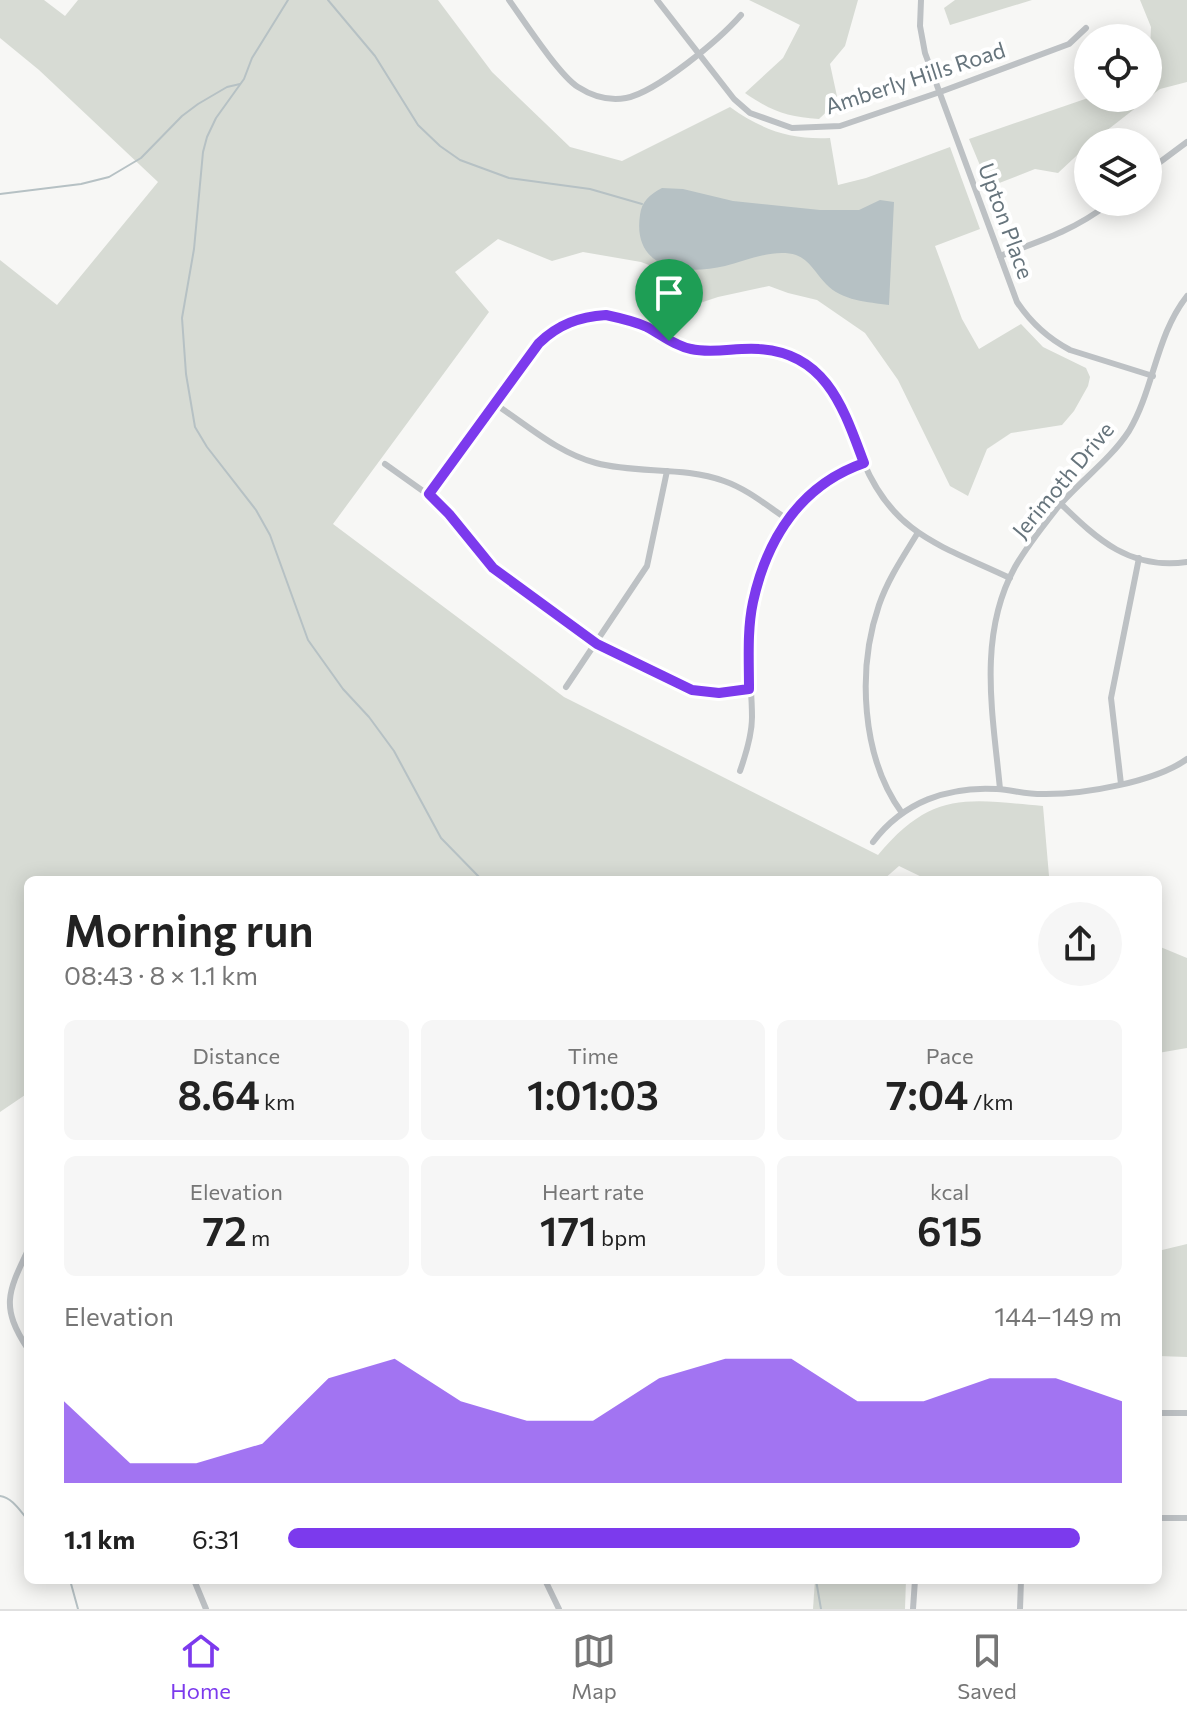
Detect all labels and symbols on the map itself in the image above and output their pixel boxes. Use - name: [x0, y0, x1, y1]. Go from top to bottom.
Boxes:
- street label: Amberly Hills Road: [821, 36, 1008, 119]
- street label: Upton Place: [973, 159, 1040, 282]
- pin: [635, 259, 703, 341]
- street label: Jerimoth Drive: [1006, 416, 1119, 543]

